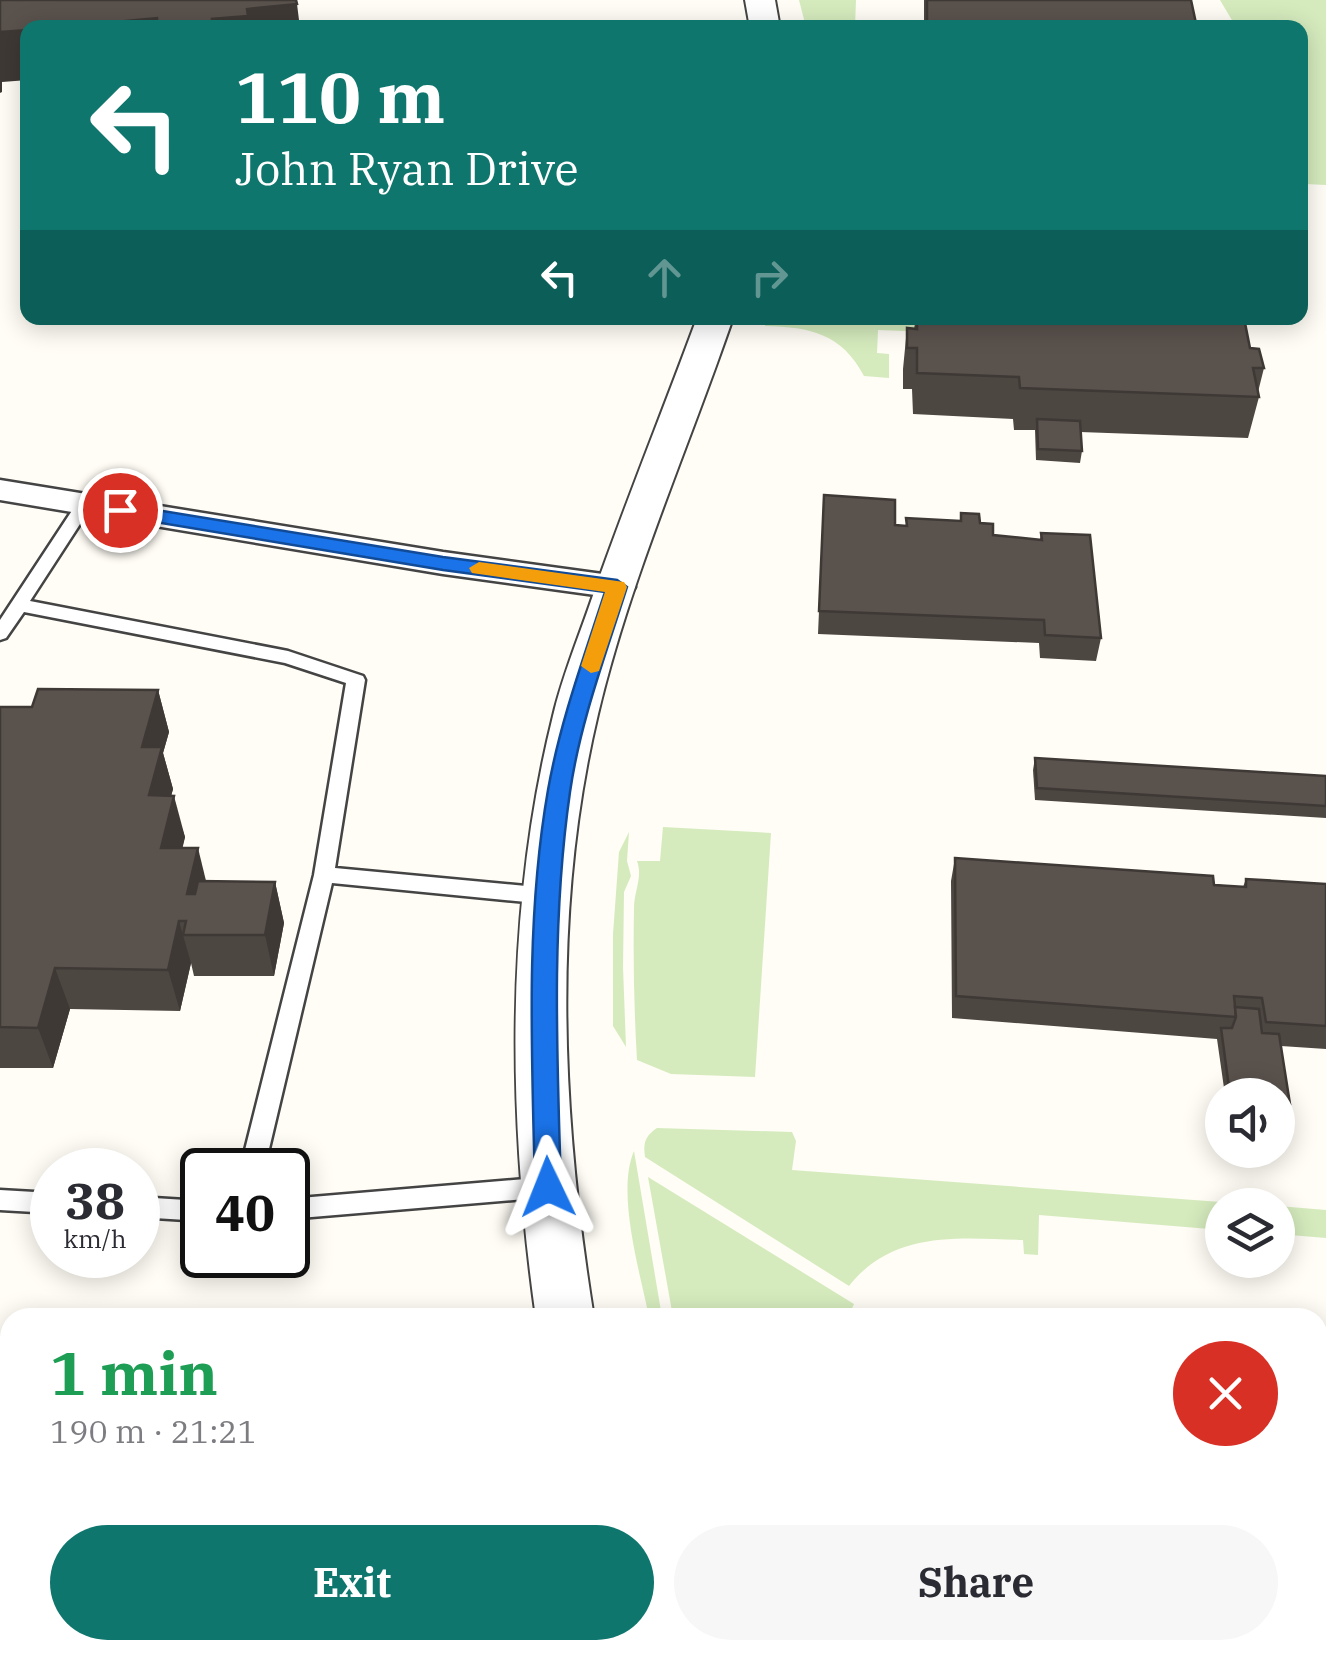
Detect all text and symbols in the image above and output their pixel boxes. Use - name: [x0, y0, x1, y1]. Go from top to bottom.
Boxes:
- text: 110 m: [235, 51, 445, 142]
- icon: left: [70, 60, 200, 190]
- text: John Ryan Drive: [235, 139, 579, 197]
- icon: left: [532, 250, 587, 305]
- icon: ahead: [637, 250, 692, 305]
- icon: right: [742, 250, 797, 305]
- pin: [78, 468, 163, 553]
- icon: arrive: [93, 483, 148, 538]
- map controls: [1205, 1078, 1295, 1278]
- button: sound: [1205, 1078, 1295, 1168]
- position arrow: [496, 1135, 600, 1239]
- speed limit sign: 40: [180, 1148, 310, 1278]
- text: 38: [65, 1168, 125, 1233]
- button: layers: [1205, 1188, 1295, 1278]
- text: km/h: [63, 1222, 127, 1255]
- text: 1 min: [50, 1333, 218, 1412]
- button: close: [1173, 1341, 1278, 1446]
- text: 190 m · 21:21: [50, 1410, 257, 1452]
- button: Exit: [50, 1525, 654, 1640]
- button: Share: [674, 1525, 1278, 1640]

